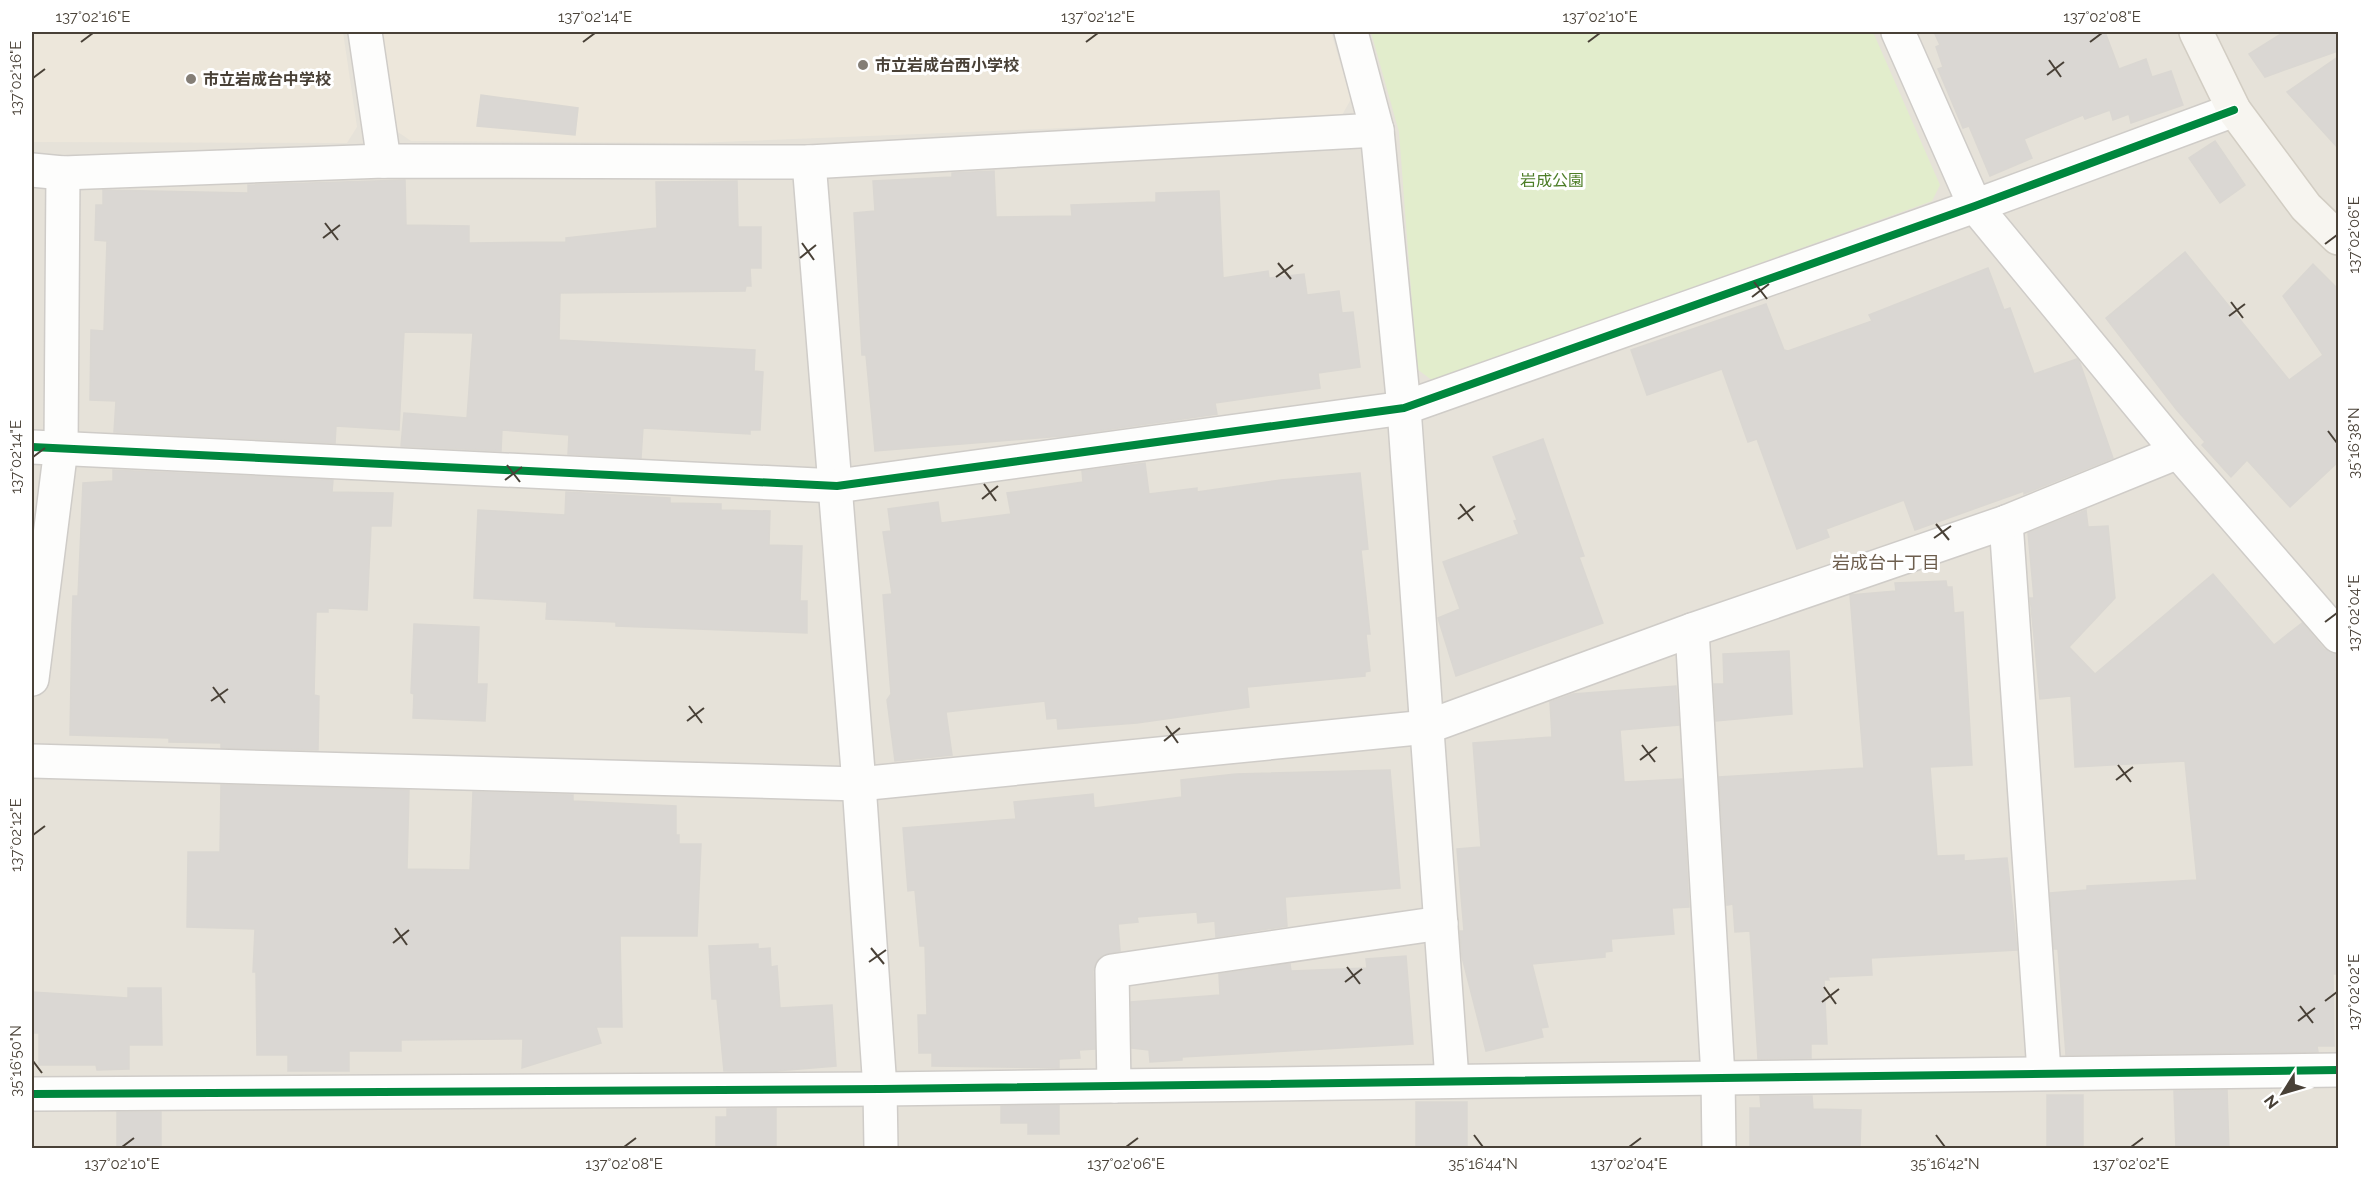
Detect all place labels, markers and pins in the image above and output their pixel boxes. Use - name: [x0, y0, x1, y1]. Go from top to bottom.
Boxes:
- place label: 市立岩成台西小学校: [875, 56, 1019, 75]
- marker: 市立岩成台西小学校: [856, 58, 870, 72]
- place label: 市立岩成台中学校: [203, 70, 331, 89]
- marker: 市立岩成台中学校: [184, 72, 198, 86]

